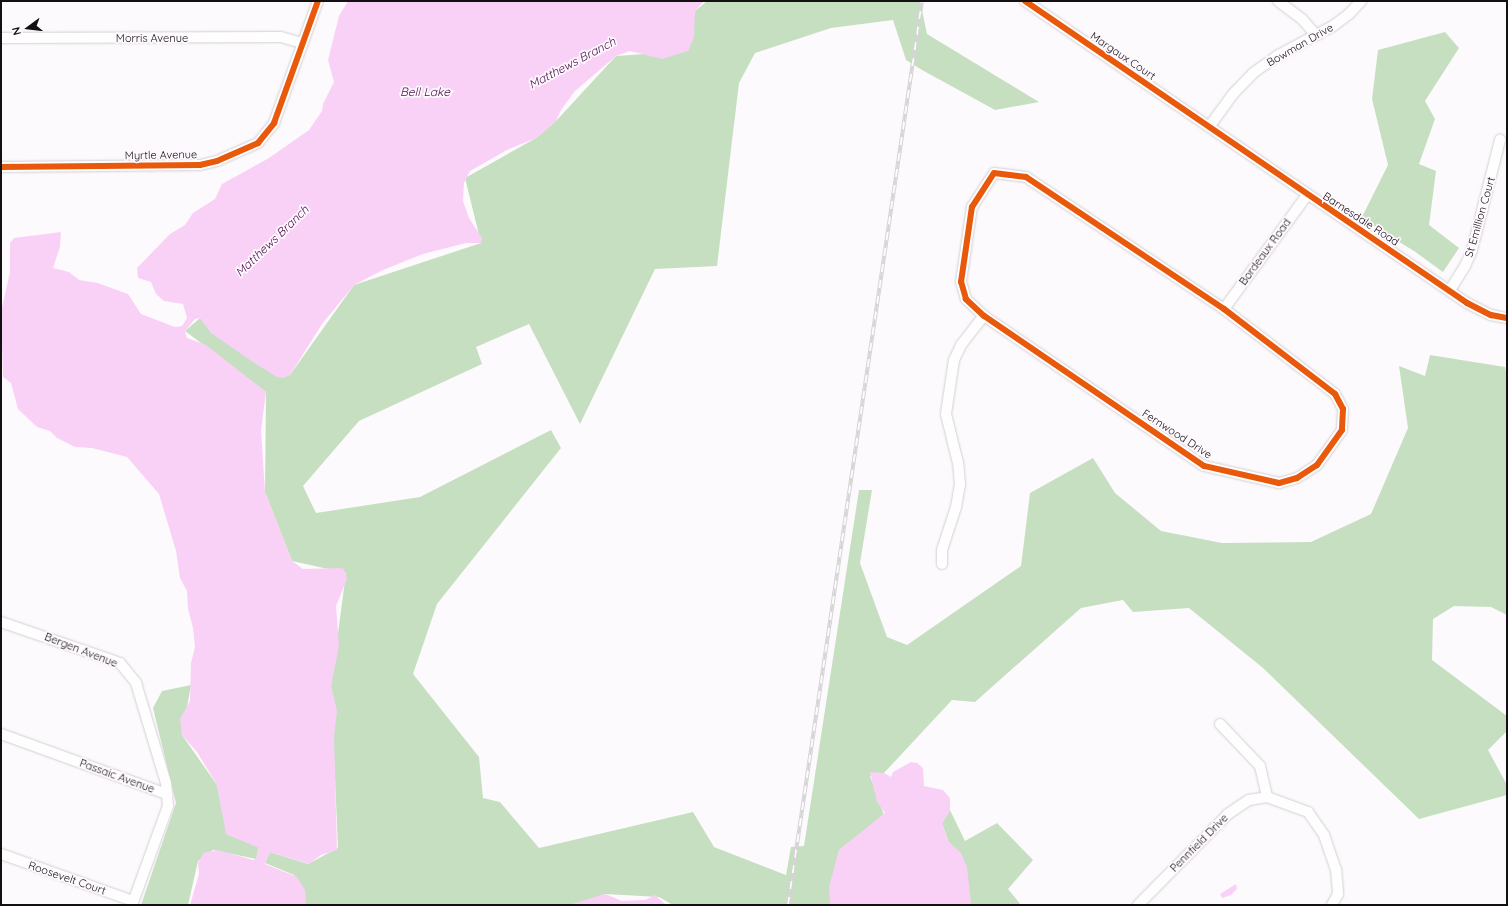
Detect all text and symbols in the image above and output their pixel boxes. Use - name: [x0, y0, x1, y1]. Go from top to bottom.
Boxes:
- north arrow: [8, 8, 48, 48]
- street label: Bowman Drive: [1264, 21, 1336, 69]
- text: N: [9, 25, 24, 37]
- street label: Margaux Court: [1088, 29, 1158, 83]
- street label: Morris Avenue: [116, 31, 188, 45]
- water label: Matthews Branch: [526, 34, 618, 92]
- water label: Bell Lake: [400, 85, 450, 99]
- street label: Myrtle Avenue: [125, 148, 197, 162]
- street label: St Emillion Court: [1462, 175, 1498, 259]
- street label: Barnesdale Road: [1320, 189, 1402, 249]
- water label: Matthews Branch: [232, 202, 312, 280]
- street label: Bordeaux Road: [1236, 216, 1294, 288]
- street label: Fernwood Drive: [1140, 407, 1214, 461]
- street label: Bergen Avenue: [43, 630, 119, 670]
- street label: Passaic Avenue: [78, 756, 156, 796]
- street label: Pennfield Drive: [1167, 811, 1231, 875]
- street label: Roosevelt Court: [26, 859, 108, 897]

